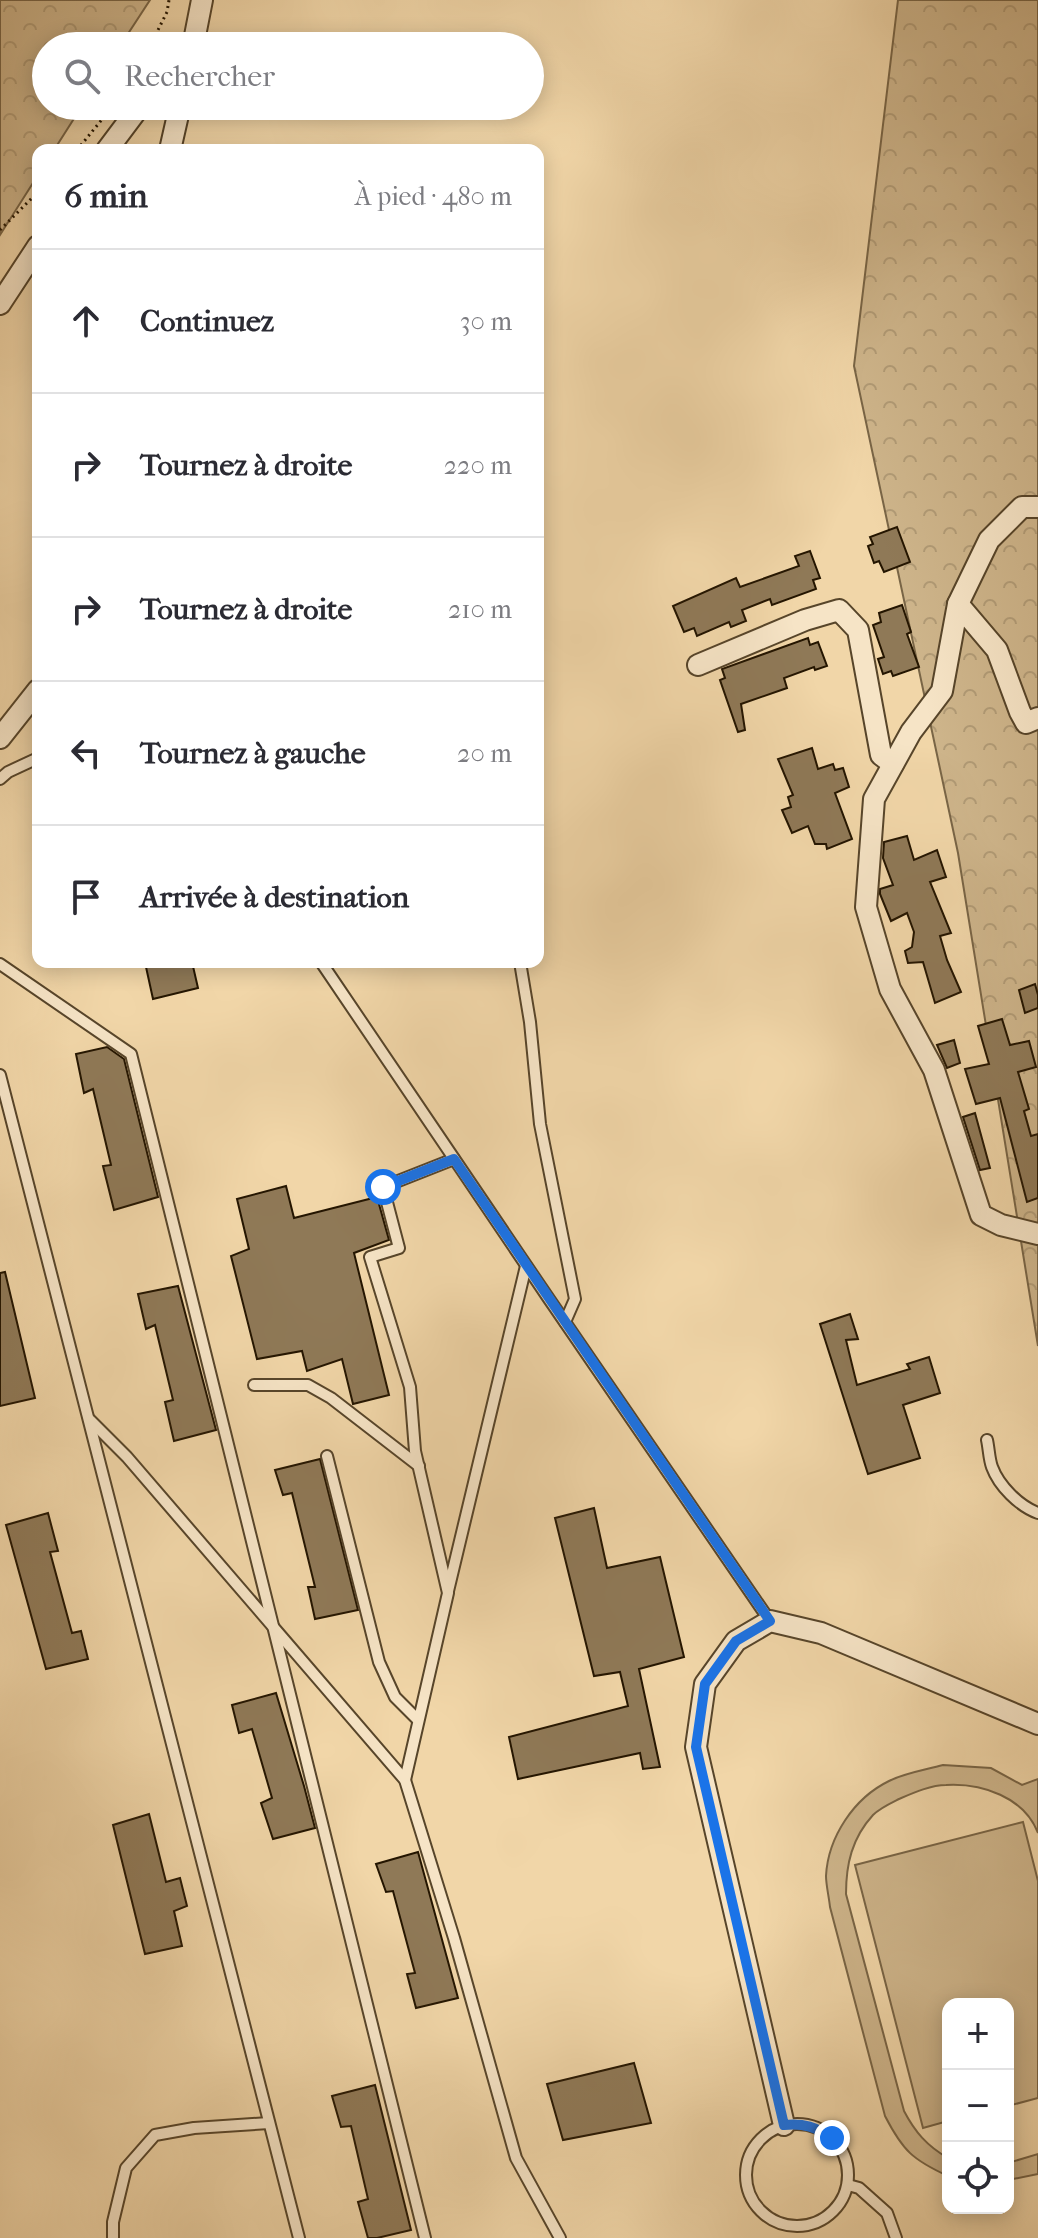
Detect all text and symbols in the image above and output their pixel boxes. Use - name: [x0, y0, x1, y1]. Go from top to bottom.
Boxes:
- search box: [32, 32, 544, 120]
- icon: search: [60, 54, 104, 98]
- text: Rechercher: [124, 59, 275, 94]
- text: 6 min: [64, 176, 148, 216]
- text: À pied · 480 m: [355, 181, 512, 212]
- icon: ahead: [64, 299, 108, 343]
- text: Continuez: [140, 304, 274, 339]
- text: 30 m: [460, 306, 512, 337]
- icon: right: [64, 443, 108, 487]
- text: Tournez à droite: [140, 448, 352, 483]
- text: 220 m: [444, 450, 512, 481]
- icon: right: [64, 587, 108, 631]
- text: Tournez à droite: [140, 592, 352, 627]
- text: 210 m: [448, 594, 512, 625]
- icon: left: [64, 731, 108, 775]
- text: Tournez à gauche: [140, 736, 366, 771]
- text: 20 m: [457, 738, 512, 769]
- icon: arrive: [64, 875, 108, 919]
- text: Arrivée à destination: [140, 880, 409, 915]
- route start: [365, 1169, 401, 1205]
- map controls: [942, 1998, 1014, 2214]
- button: +: [942, 1998, 1014, 2070]
- button: −: [942, 2070, 1014, 2142]
- route end: [814, 2120, 850, 2156]
- button: locate: [942, 2142, 1014, 2214]

